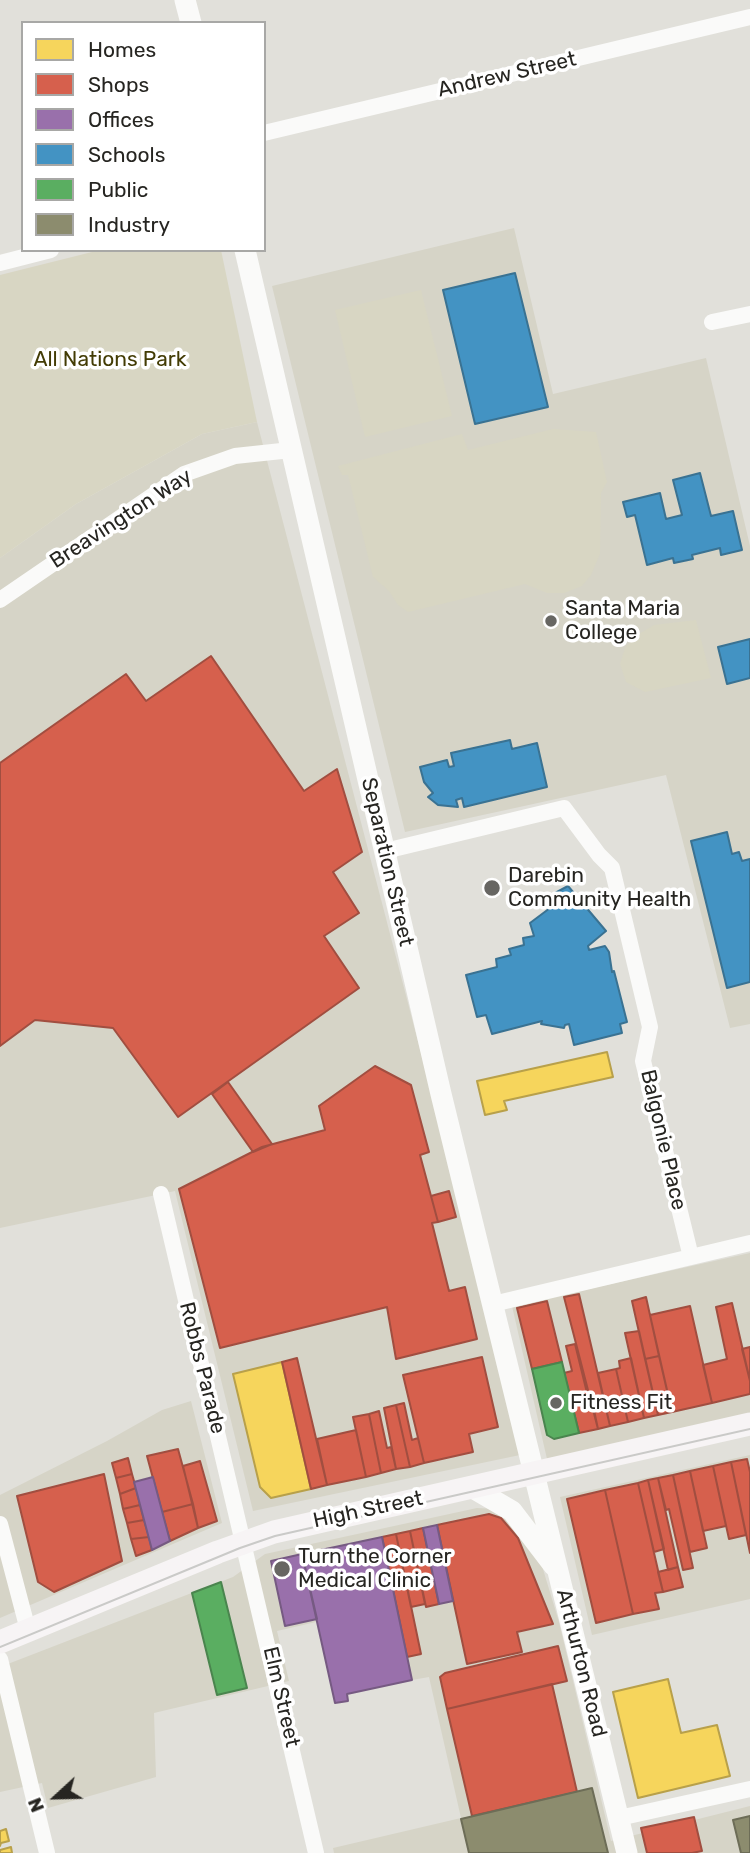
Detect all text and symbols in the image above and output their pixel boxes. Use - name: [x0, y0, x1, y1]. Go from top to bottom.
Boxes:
- legend: [21, 21, 266, 252]
- text: Homes: [88, 37, 156, 62]
- street label: Andrew Street: [435, 47, 579, 103]
- text: Shops: [88, 72, 149, 97]
- text: Offices: [88, 107, 154, 132]
- text: Schools: [88, 142, 165, 167]
- text: Public: [88, 177, 148, 202]
- text: Industry: [88, 212, 170, 237]
- park label: All Nations Park: [33, 347, 187, 373]
- street label: Breavington Way: [45, 464, 197, 574]
- place label: Santa Maria College: [565, 596, 680, 646]
- marker: Santa Maria College: [543, 613, 559, 629]
- street label: Separation Street: [355, 775, 419, 949]
- place label: Darebin Community Health: [508, 863, 691, 913]
- marker: Darebin Community Health: [482, 878, 502, 898]
- street label: Balgonie Place: [635, 1067, 691, 1213]
- street label: Robbs Parade: [173, 1299, 231, 1437]
- place label: Fitness Fit: [570, 1390, 672, 1416]
- marker: Fitness Fit: [548, 1395, 564, 1411]
- street label: High Street: [311, 1486, 425, 1534]
- place label: Turn the Corner Medical Clinic: [298, 1544, 451, 1594]
- marker: Turn the Corner Medical Clinic: [272, 1559, 292, 1579]
- street label: Arthurton Road: [550, 1586, 612, 1740]
- street label: Elm Street: [257, 1644, 305, 1750]
- north arrow: [21, 1762, 91, 1832]
- text: N: [23, 1794, 49, 1816]

